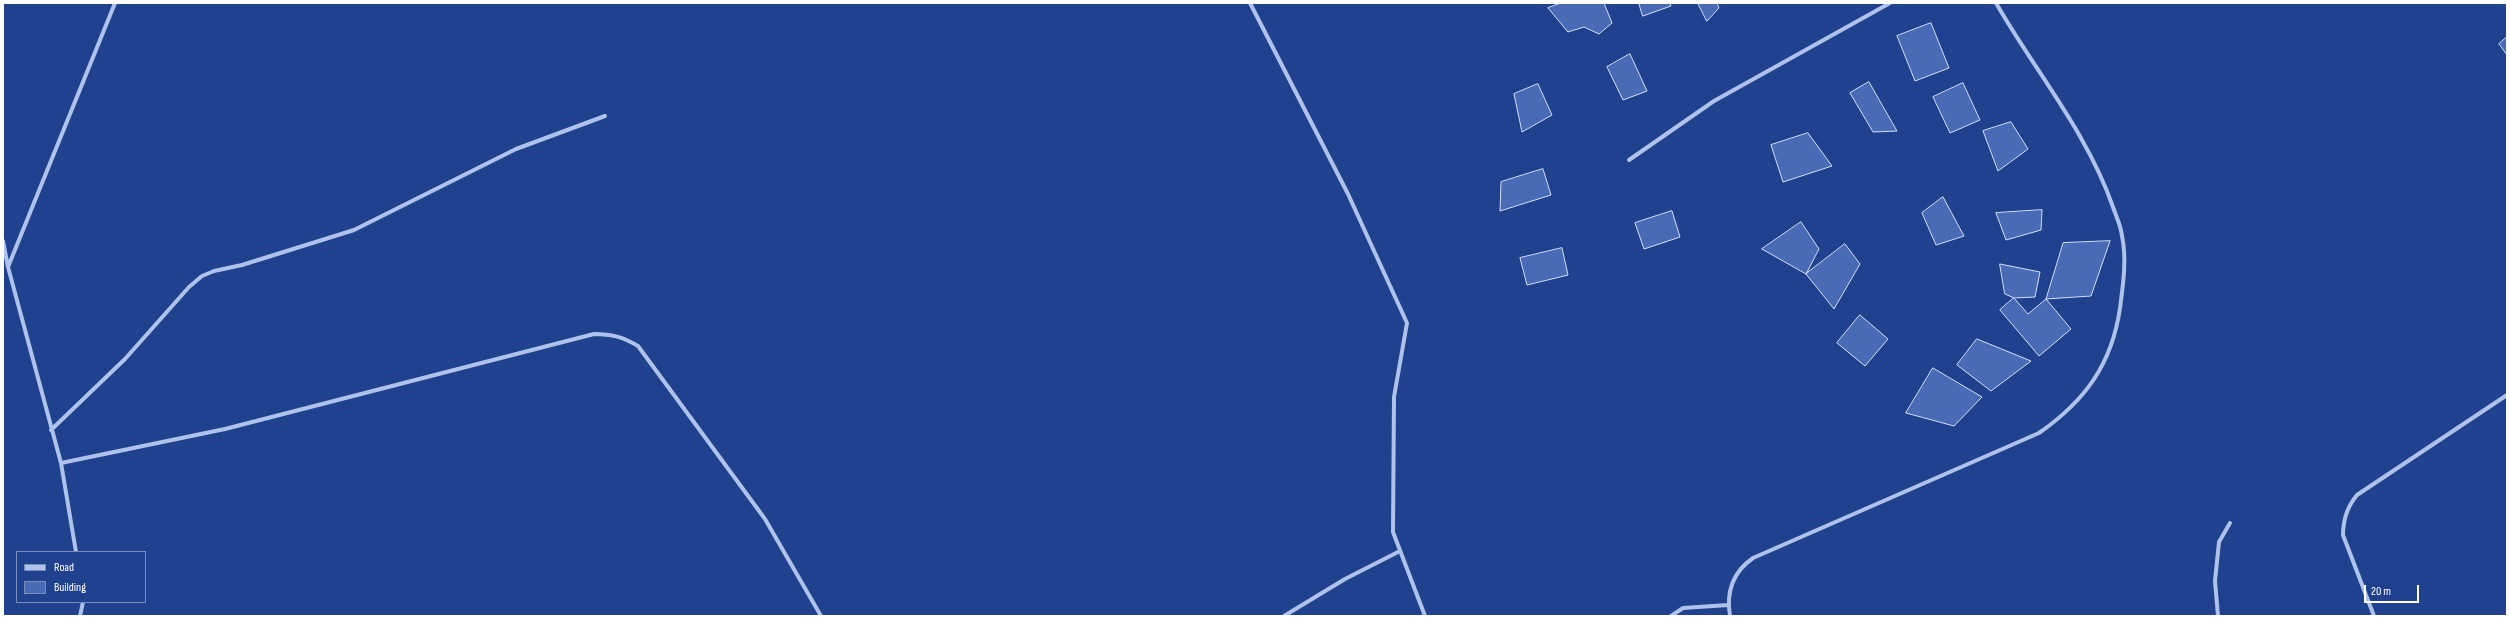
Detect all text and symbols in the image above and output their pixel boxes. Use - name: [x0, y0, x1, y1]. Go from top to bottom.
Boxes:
- legend: [16, 551, 146, 603]
- text: Road: [54, 560, 74, 575]
- scale bar: [2366, 577, 2421, 603]
- text: Building: [54, 580, 86, 595]
- text: 20 m: [2371, 584, 2391, 599]

